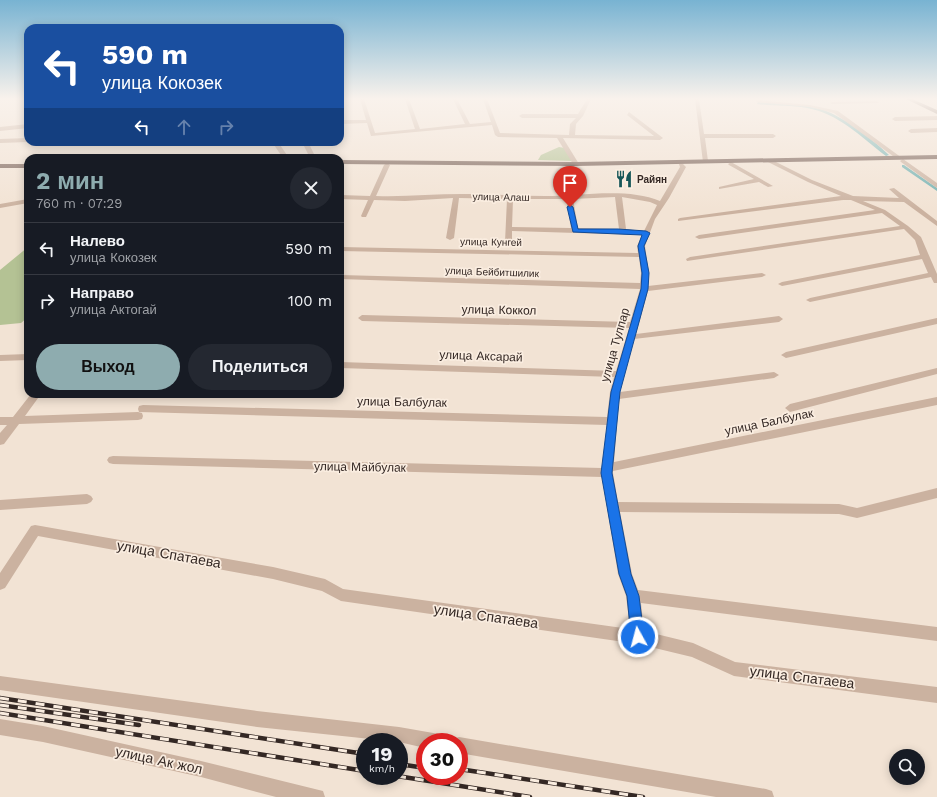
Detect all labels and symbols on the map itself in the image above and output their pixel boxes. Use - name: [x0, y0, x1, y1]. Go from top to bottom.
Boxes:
- pin: [553, 166, 587, 207]
- restaurant icon: Райян: [614, 169, 634, 189]
- place label: Райян: [637, 174, 667, 185]
- street label: улица Алаш: [472, 191, 530, 203]
- street label: улица Кунгей: [460, 236, 522, 248]
- street label: улица Бейбитшилик: [445, 265, 540, 279]
- street label: улица Коккол: [461, 302, 537, 318]
- street label: улица Тулпар: [598, 306, 632, 384]
- street label: улица Аксарай: [439, 348, 523, 364]
- street label: улица Балбулак: [357, 394, 448, 410]
- street label: улица Балбулак: [724, 406, 815, 438]
- street label: улица Майбулак: [314, 459, 407, 475]
- street label: улица Спатаева: [116, 537, 222, 571]
- street label: улица Спатаева: [433, 601, 539, 631]
- position arrow: [617, 616, 659, 658]
- street label: улица Спатаева: [749, 663, 855, 691]
- speed limit sign: 30: [416, 733, 468, 785]
- street label: улица Ак жол: [114, 743, 204, 777]

